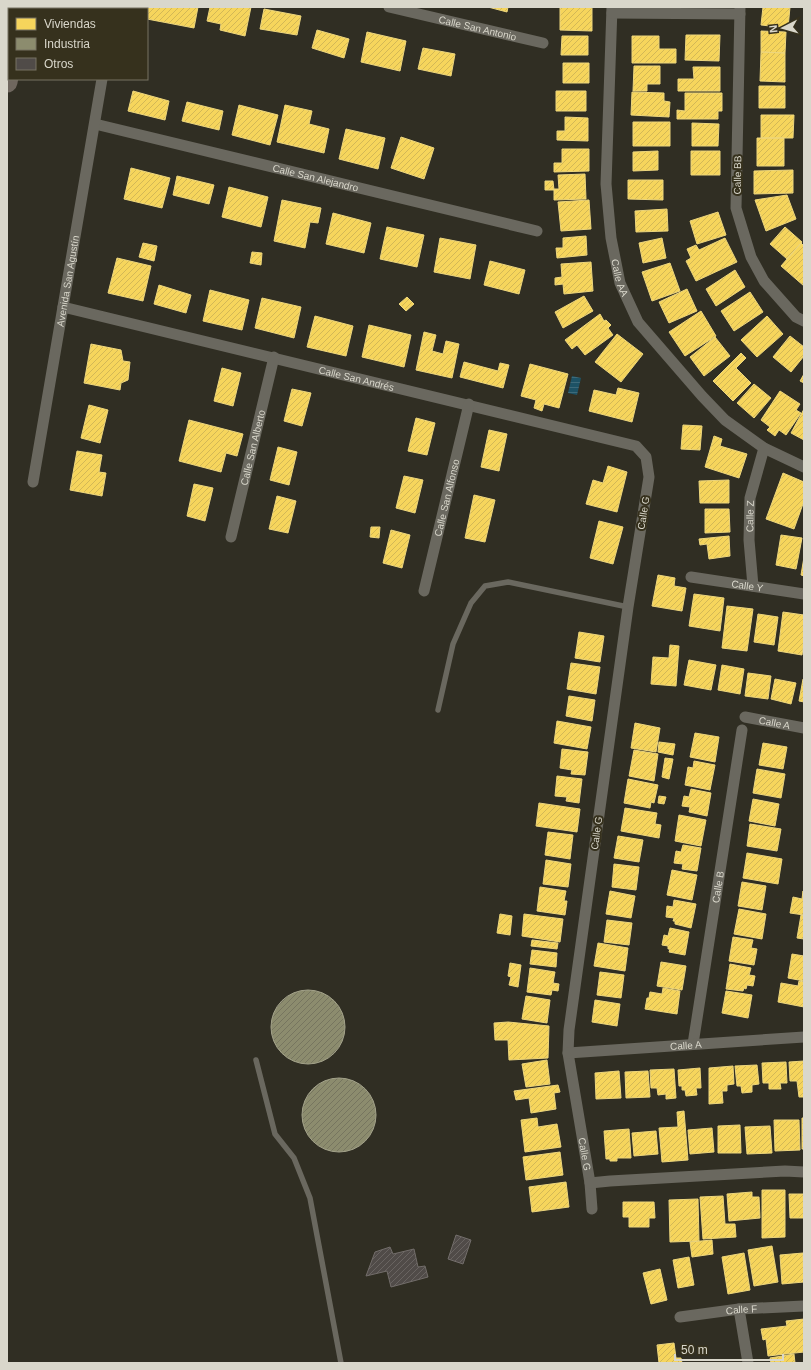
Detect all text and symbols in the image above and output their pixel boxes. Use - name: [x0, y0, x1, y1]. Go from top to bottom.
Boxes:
- legend: [8, 8, 148, 80]
- north arrow: [763, 8, 803, 48]
- street label: Calle San Antonio: [438, 14, 518, 43]
- text: Viviendas: [44, 17, 96, 31]
- text: N: [767, 24, 779, 34]
- text: Industria: [44, 37, 90, 51]
- text: Otros: [44, 57, 73, 71]
- street label: Calle BB: [732, 155, 743, 195]
- street label: Calle San Alejandro: [271, 162, 360, 194]
- street label: Avenida San Agustín: [55, 234, 81, 328]
- street label: Calle AA: [609, 258, 631, 299]
- street label: Calle San Andrés: [317, 364, 395, 393]
- street label: Calle San Alberto: [239, 408, 267, 487]
- street label: Calle San Alfonso: [432, 458, 462, 537]
- street label: Calle G: [635, 496, 652, 530]
- street label: Calle Z: [744, 500, 756, 532]
- street label: Calle Y: [731, 578, 764, 594]
- street label: Calle A: [758, 715, 791, 731]
- street label: Calle G: [589, 816, 604, 850]
- street label: Calle B: [710, 870, 726, 904]
- street label: Calle A: [670, 1039, 702, 1052]
- street label: Calle G: [576, 1137, 593, 1172]
- street label: Calle F: [725, 1303, 758, 1317]
- scale bar: [675, 1336, 783, 1362]
- text: 50 m: [681, 1343, 708, 1357]

